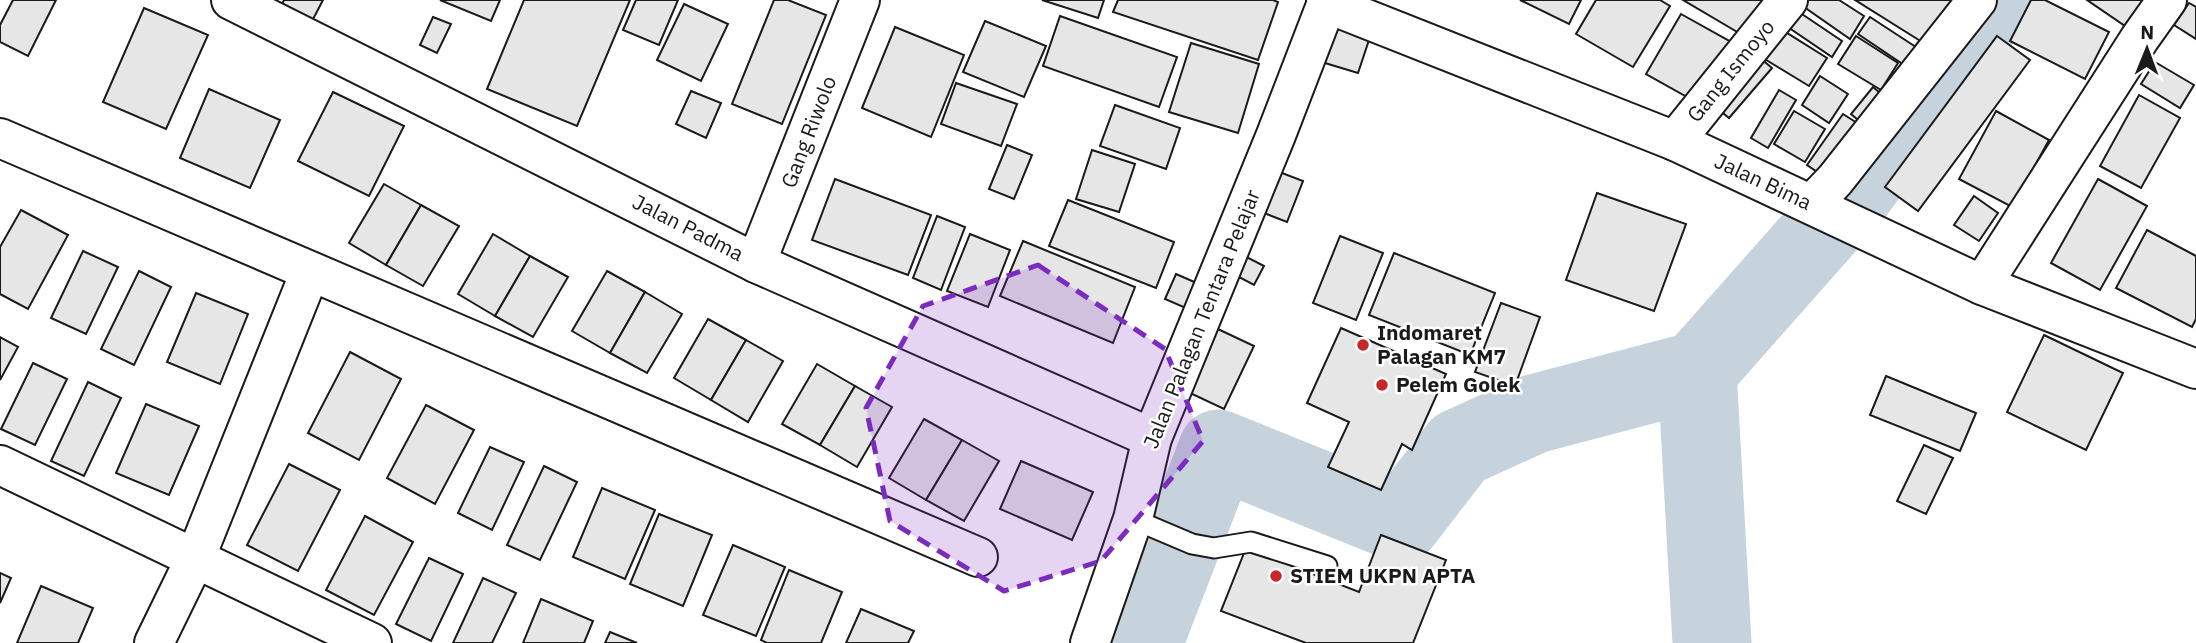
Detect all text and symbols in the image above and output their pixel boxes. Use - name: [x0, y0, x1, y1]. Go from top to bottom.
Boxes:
- street label: Gang Ismoyo: [1680, 13, 1780, 128]
- north arrow: [2112, 14, 2182, 84]
- text: N: [2140, 20, 2154, 44]
- street label: Gang Riwolo: [774, 72, 842, 192]
- street label: Jalan Bima: [1710, 146, 1817, 216]
- street label: Jalan Palagan Tentara Pelajar: [1136, 185, 1266, 452]
- street label: Jalan Padma: [628, 187, 749, 267]
- place label: Indomaret Palagan KM7: [1377, 318, 1506, 370]
- marker: Indomaret Palagan KM7: [1355, 337, 1371, 353]
- place label: Pelem Golek: [1396, 370, 1521, 398]
- marker: Pelem Golek: [1374, 377, 1390, 393]
- place label: STIEM UKPN APTA: [1290, 561, 1475, 589]
- marker: STIEM UKPN APTA: [1268, 568, 1284, 584]

